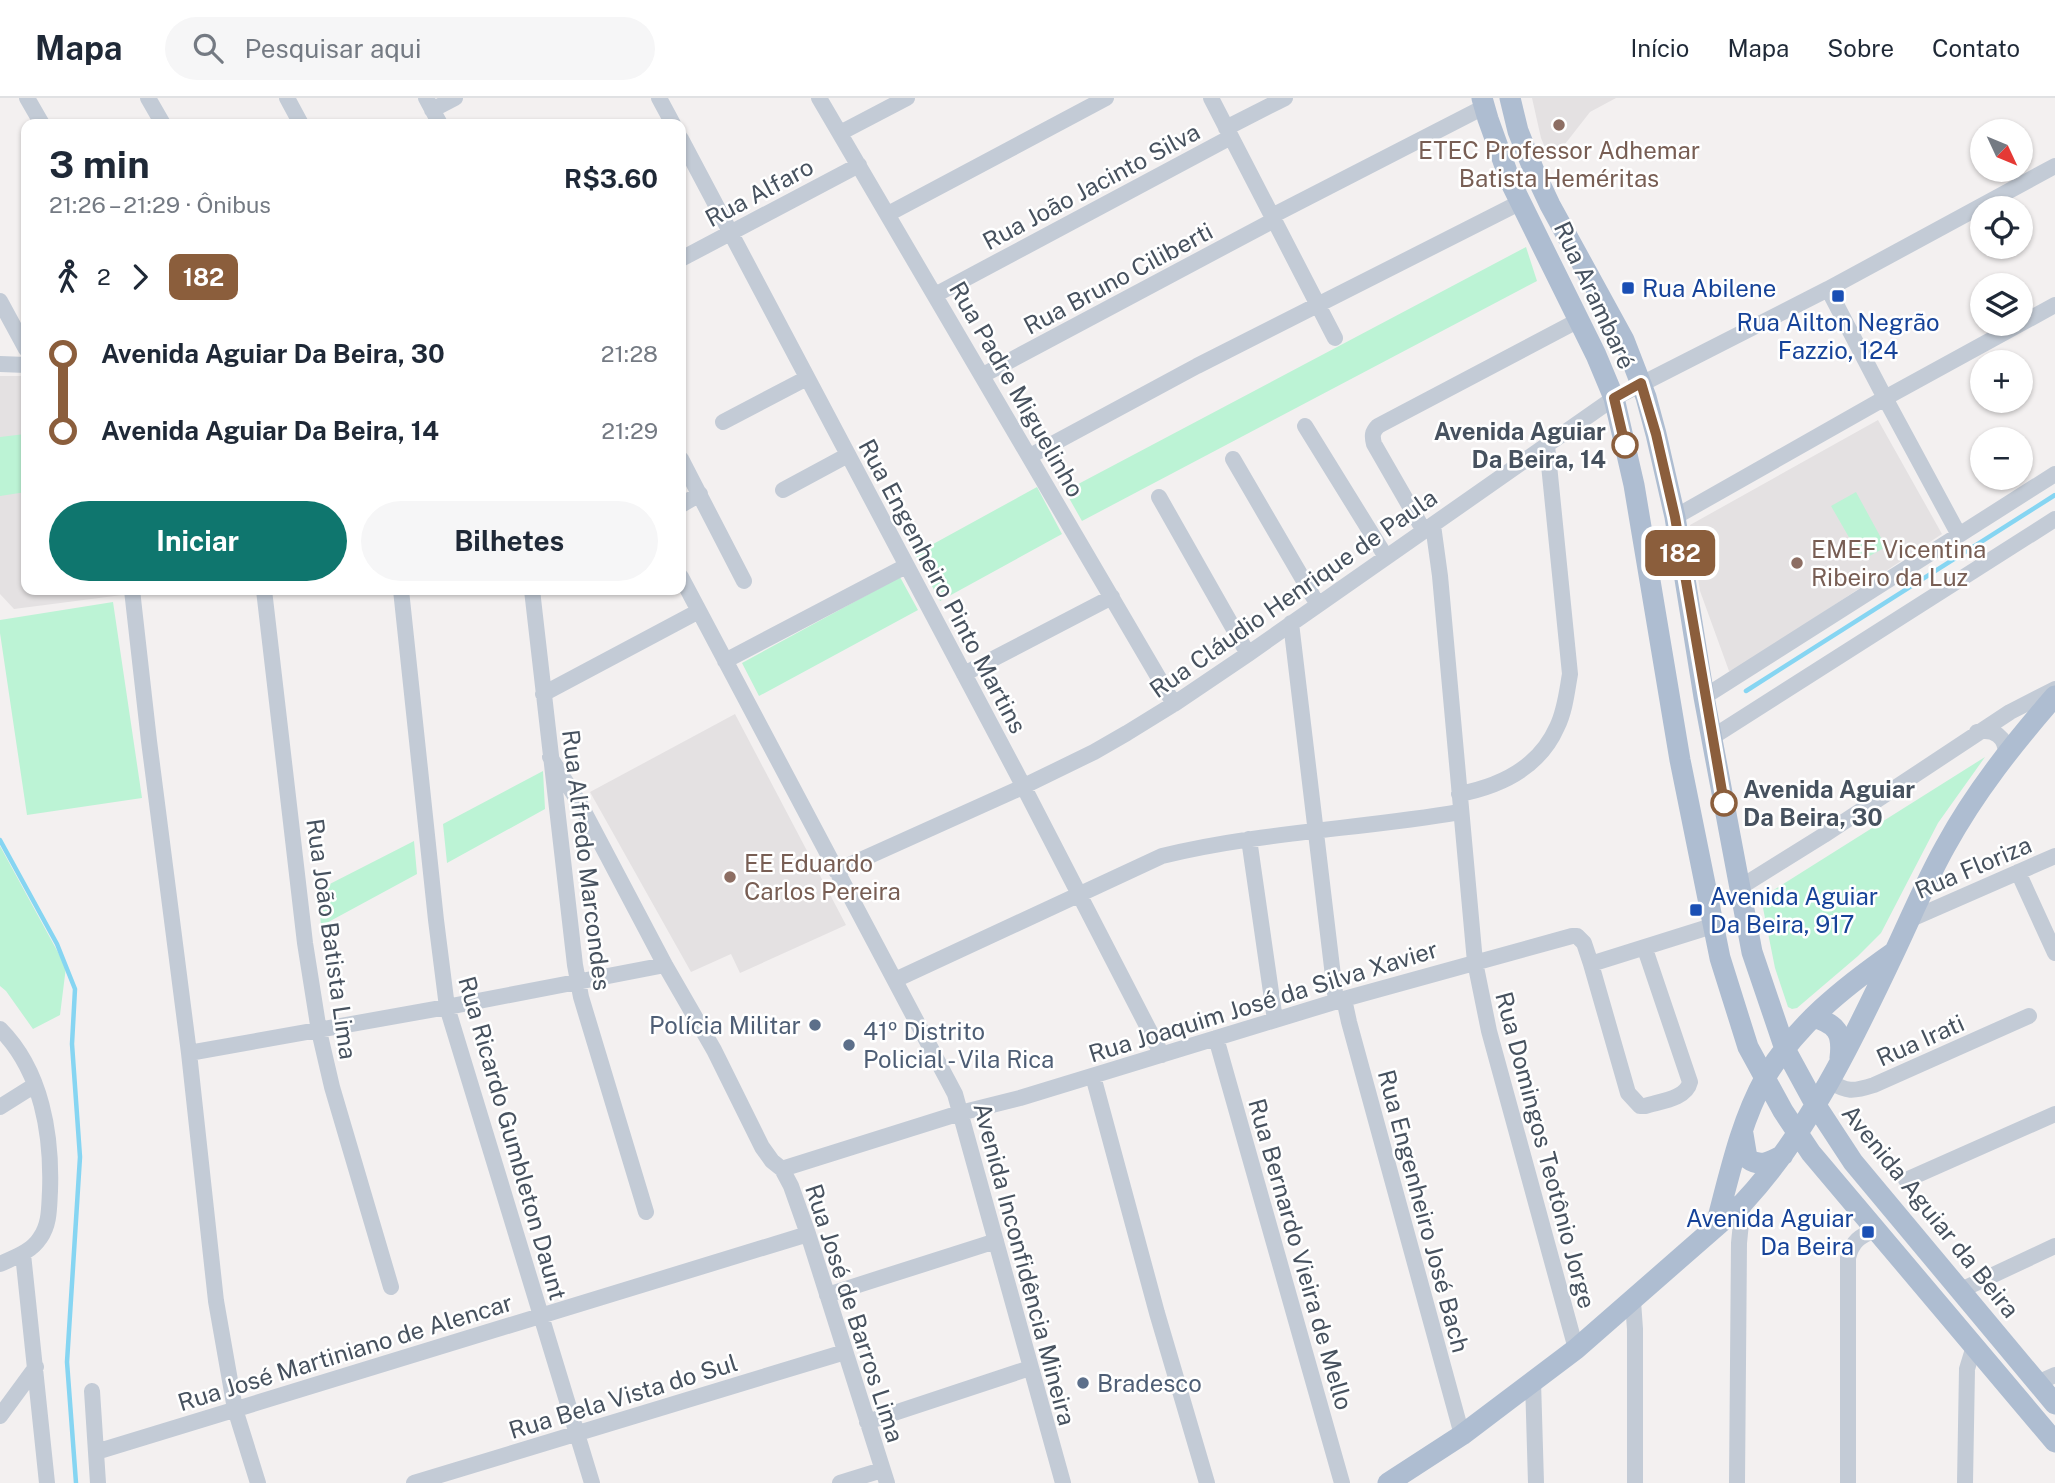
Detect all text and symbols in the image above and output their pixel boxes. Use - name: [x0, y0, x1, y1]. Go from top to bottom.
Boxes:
- search box: [165, 17, 655, 80]
- text: Mapa: [35, 29, 123, 67]
- icon: search: [189, 29, 227, 67]
- text: Pesquisar aqui: [245, 33, 421, 64]
- text: Início: [1631, 34, 1689, 62]
- text: Mapa: [1727, 34, 1789, 62]
- text: Sobre: [1827, 34, 1894, 62]
- text: Contato: [1932, 34, 2020, 62]
- street label: Rua João Jacinto Silva: [978, 117, 1204, 255]
- marker: ETEC Professor Adhemar Batista Heméritas: [1551, 117, 1567, 133]
- north arrow: [1970, 119, 2034, 182]
- map controls: [1970, 119, 2033, 490]
- place label: ETEC Professor Adhemar Batista Heméritas: [1418, 136, 1700, 192]
- text: 3 min: [49, 142, 150, 187]
- street label: Rua Alfaro: [700, 152, 818, 232]
- text: R$3.60: [564, 163, 658, 194]
- text: 21:26 – 21:29 · Ônibus: [49, 191, 271, 218]
- button: locate: [1970, 196, 2033, 259]
- street label: Rua Bruno Ciliberti: [1019, 216, 1217, 340]
- street label: Rua Arambaré: [1549, 217, 1641, 373]
- icon: walk: [49, 258, 87, 296]
- icon: forward: [121, 258, 159, 296]
- text: 2: [97, 263, 111, 290]
- text: 182: [183, 263, 224, 291]
- button: layers: [1970, 273, 2033, 336]
- place label: Rua Abilene: [1642, 274, 1776, 302]
- street label: Rua Padre Miguelinho: [944, 276, 1090, 502]
- marker: Rua Abilene: [1620, 280, 1636, 296]
- marker: Rua Ailton Negrão Fazzio, 124: [1830, 288, 1846, 304]
- place label: Rua Ailton Negrão Fazzio, 124: [1736, 308, 1940, 364]
- text: Avenida Aguiar Da Beira, 30: [101, 338, 445, 369]
- text: 21:28: [601, 340, 658, 367]
- button: +: [1970, 350, 2033, 413]
- text: Avenida Aguiar Da Beira, 14: [101, 415, 439, 446]
- text: 21:29: [601, 417, 658, 444]
- place label: Avenida Aguiar Da Beira, 14: [1434, 417, 1606, 473]
- button: −: [1970, 427, 2033, 490]
- marker: Avenida Aguiar Da Beira, 14: [1612, 432, 1638, 458]
- street label: Rua Engenheiro Pinto Martins: [853, 434, 1033, 738]
- street label: Rua Cláudio Henrique de Paula: [1144, 483, 1442, 703]
- button: Iniciar: [49, 501, 347, 581]
- button: Bilhetes: [361, 501, 658, 581]
- line badge: 182: [1640, 530, 1720, 576]
- place label: EMEF Vicentina Ribeiro da Luz: [1811, 535, 1986, 591]
- text: 182: [1659, 539, 1701, 567]
- marker: EMEF Vicentina Ribeiro da Luz: [1789, 555, 1805, 571]
- street label: Rua Alfredo Marcondes: [557, 728, 617, 992]
- place label: Avenida Aguiar Da Beira, 30: [1743, 775, 1915, 831]
- marker: Avenida Aguiar Da Beira, 30: [1711, 790, 1737, 816]
- street label: Rua João Batista Lima: [301, 817, 363, 1061]
- street label: Rua Floriza: [1911, 830, 2035, 904]
- place label: EE Eduardo Carlos Pereira: [744, 849, 901, 905]
- marker: EE Eduardo Carlos Pereira: [722, 869, 738, 885]
- place label: Avenida Aguiar Da Beira, 917: [1710, 882, 1878, 938]
- marker: Avenida Aguiar Da Beira, 917: [1688, 902, 1704, 918]
- street label: Rua Joaquim José da Silva Xavier: [1085, 934, 1441, 1068]
- street label: Rua Ricardo Gumbleton Daunt: [453, 973, 573, 1303]
- street label: Rua Domingos Teotônio Jorge: [1490, 989, 1602, 1311]
- street label: Rua Irati: [1872, 1008, 1968, 1072]
- place label: Polícia Militar: [649, 1011, 801, 1039]
- marker: Polícia Militar: [807, 1017, 823, 1033]
- place label: 41º Distrito Policial - Vila Rica: [863, 1017, 1054, 1073]
- marker: 41º Distrito Policial - Vila Rica: [841, 1037, 857, 1053]
- street label: Rua Engenheiro José Bach: [1373, 1066, 1475, 1356]
- street label: Rua Bernardo Vieira de Mello: [1243, 1095, 1359, 1413]
- street label: Avenida Aguiar da Beira: [1837, 1099, 2025, 1323]
- street label: Avenida Inconfidência Mineira: [968, 1100, 1082, 1428]
- street label: Rua José de Barros Lima: [800, 1180, 910, 1446]
- place label: Avenida Aguiar Da Beira: [1686, 1204, 1854, 1260]
- marker: Avenida Aguiar Da Beira: [1860, 1224, 1876, 1240]
- street label: Rua José Martiniano de Alencar: [174, 1288, 516, 1416]
- street label: Rua Bela Vista do Sul: [505, 1348, 741, 1444]
- place label: Bradesco: [1097, 1369, 1202, 1397]
- marker: Bradesco: [1075, 1375, 1091, 1391]

